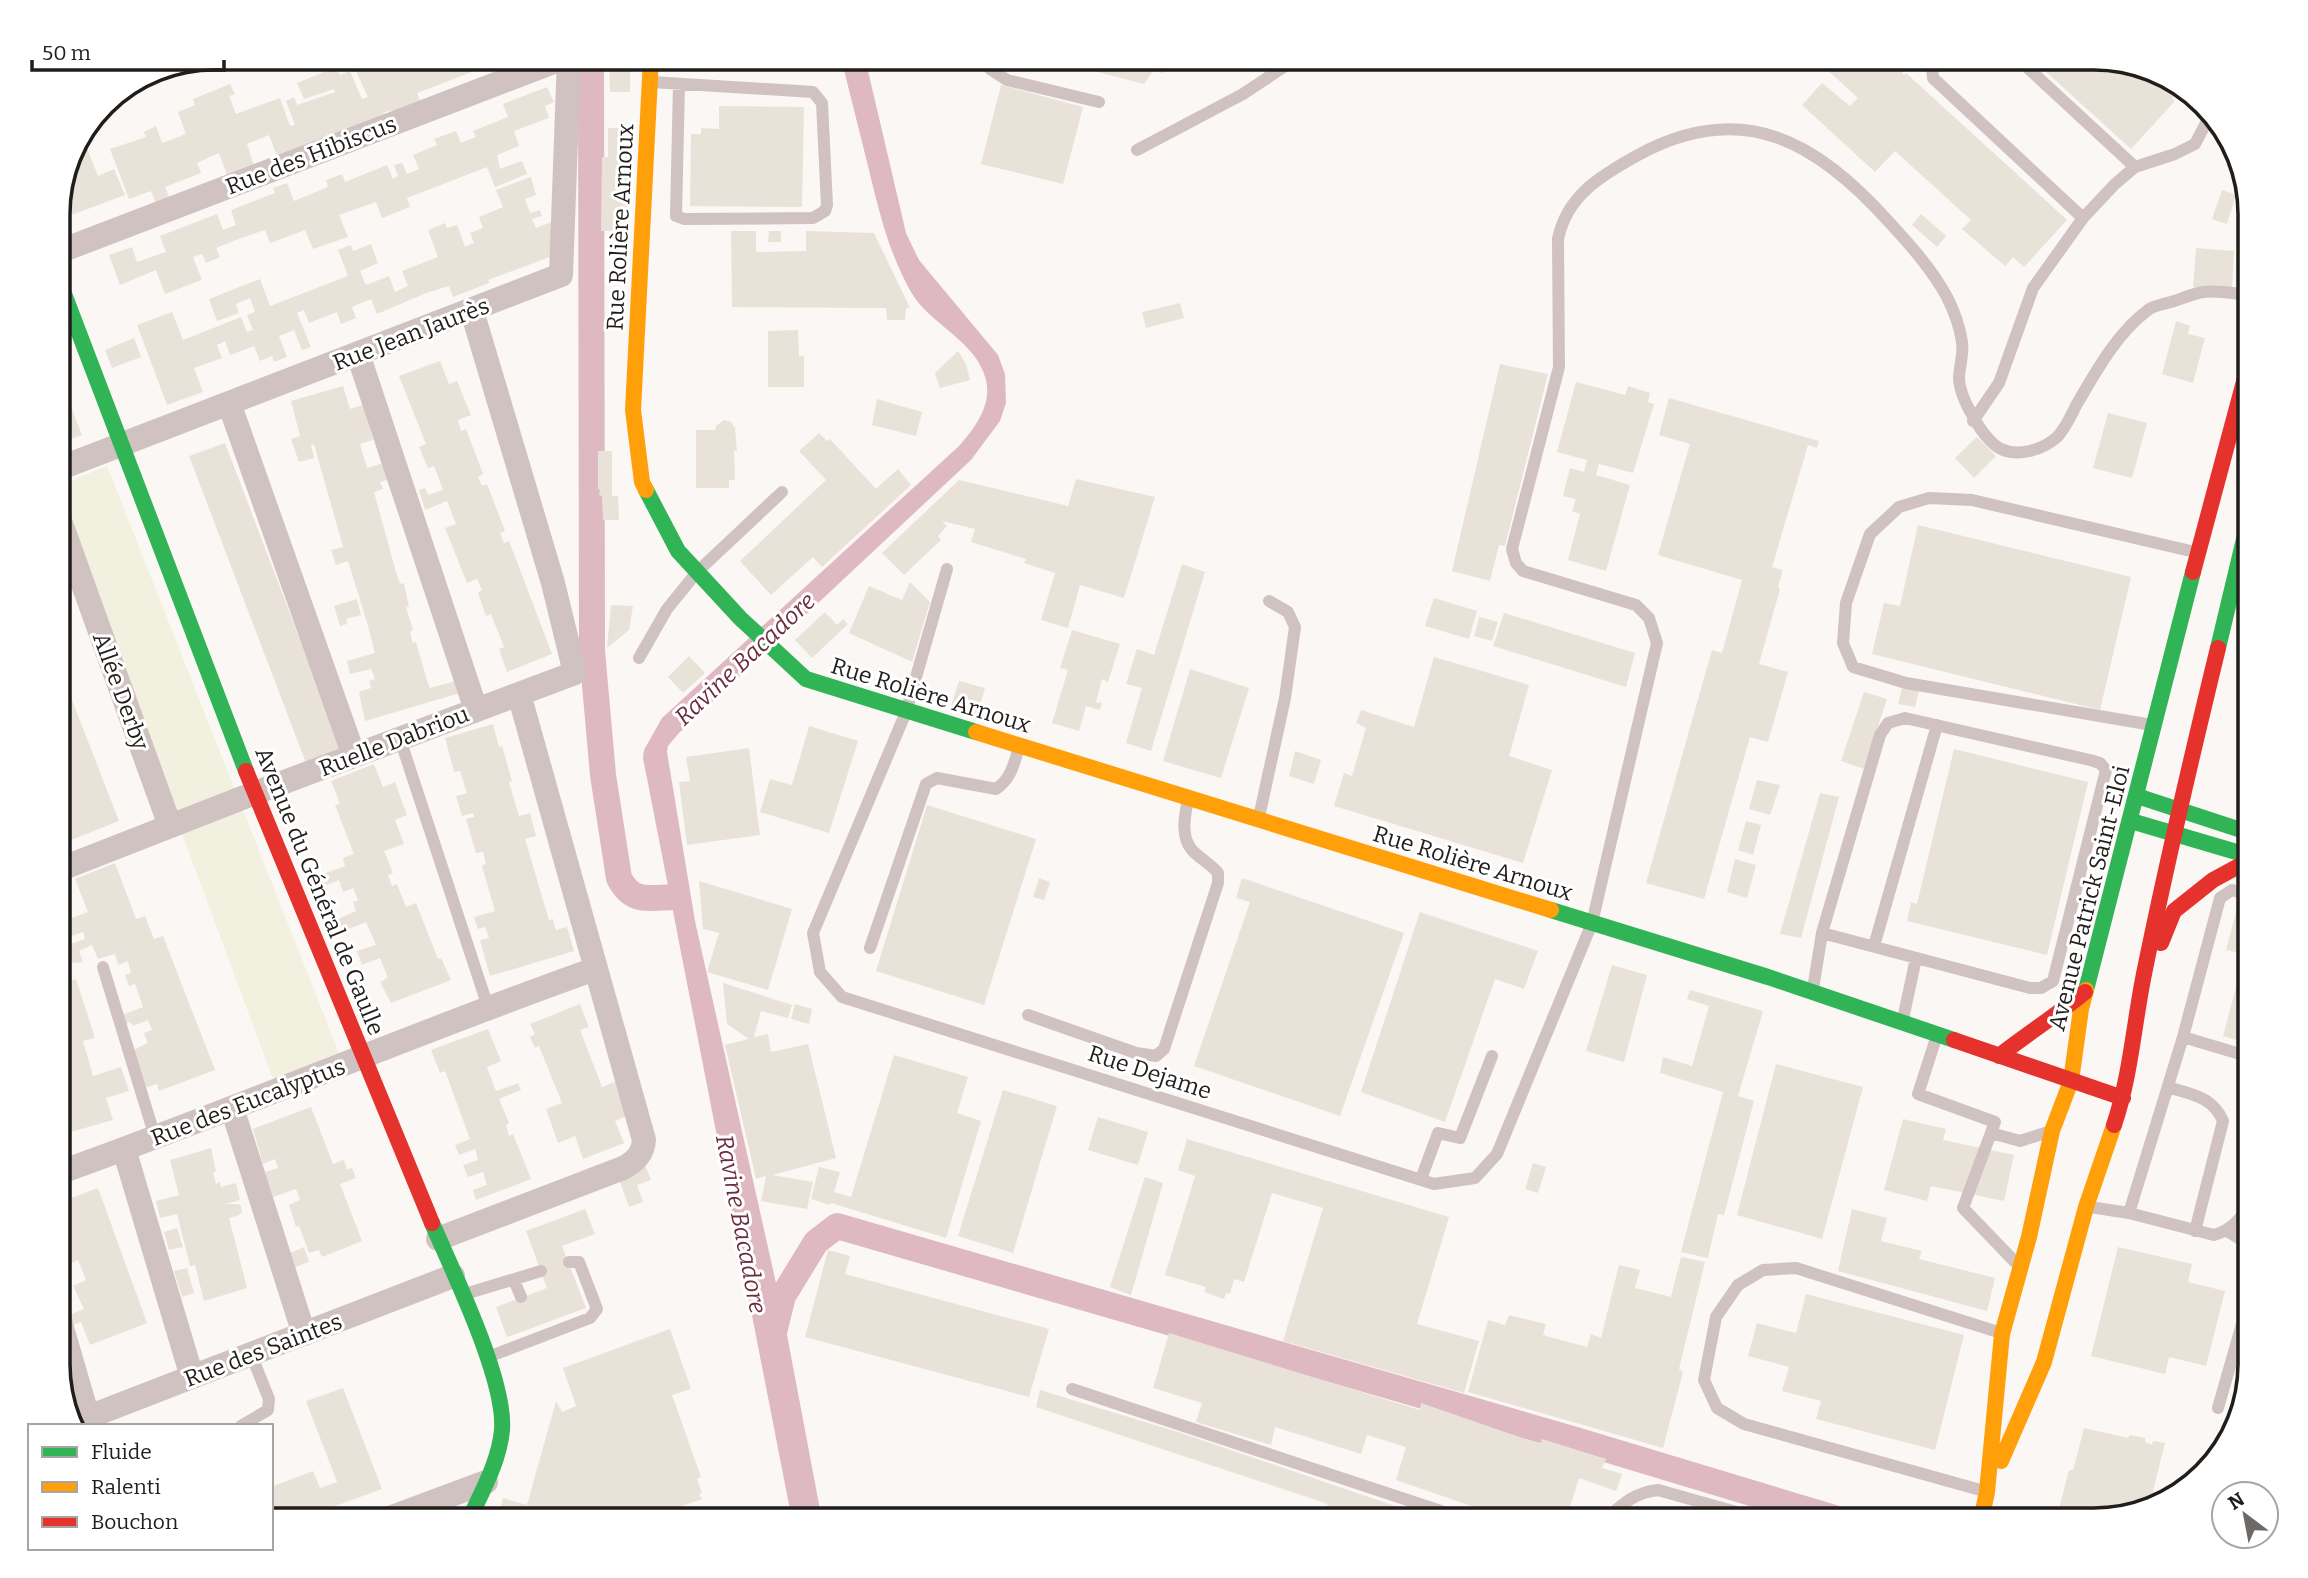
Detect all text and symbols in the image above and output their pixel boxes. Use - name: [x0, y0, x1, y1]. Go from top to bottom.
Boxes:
- scale bar: [32, 28, 224, 72]
- text: 50 m: [42, 40, 91, 66]
- street label: Rue des Hibiscus: [221, 109, 401, 201]
- street label: Rue Rolière Arnoux: [601, 123, 639, 331]
- street label: Rue Jean Jaurès: [329, 291, 493, 377]
- water label: Ravine Bacadore: [669, 587, 821, 731]
- street label: Allée Derby: [87, 629, 155, 754]
- street label: Rue Rolière Arnoux: [828, 651, 1034, 739]
- street label: Ruelle Dabriou: [315, 700, 473, 782]
- street label: Avenue du Général de Gaulle: [249, 743, 391, 1039]
- street label: Avenue Patrick Saint-Eloi: [2042, 762, 2136, 1034]
- street label: Rue Rolière Arnoux: [1370, 819, 1576, 907]
- street label: Rue Dejame: [1085, 1039, 1215, 1105]
- street label: Rue des Eucalyptus: [147, 1052, 349, 1152]
- water label: Ravine Bacadore: [710, 1132, 772, 1316]
- street label: Rue des Saintes: [180, 1307, 346, 1393]
- legend: [28, 1424, 273, 1550]
- text: Fluide: [91, 1439, 152, 1465]
- text: Ralenti: [91, 1474, 161, 1500]
- north arrow: [2210, 1480, 2280, 1550]
- text: N: [2224, 1487, 2249, 1515]
- text: Bouchon: [91, 1509, 178, 1535]

